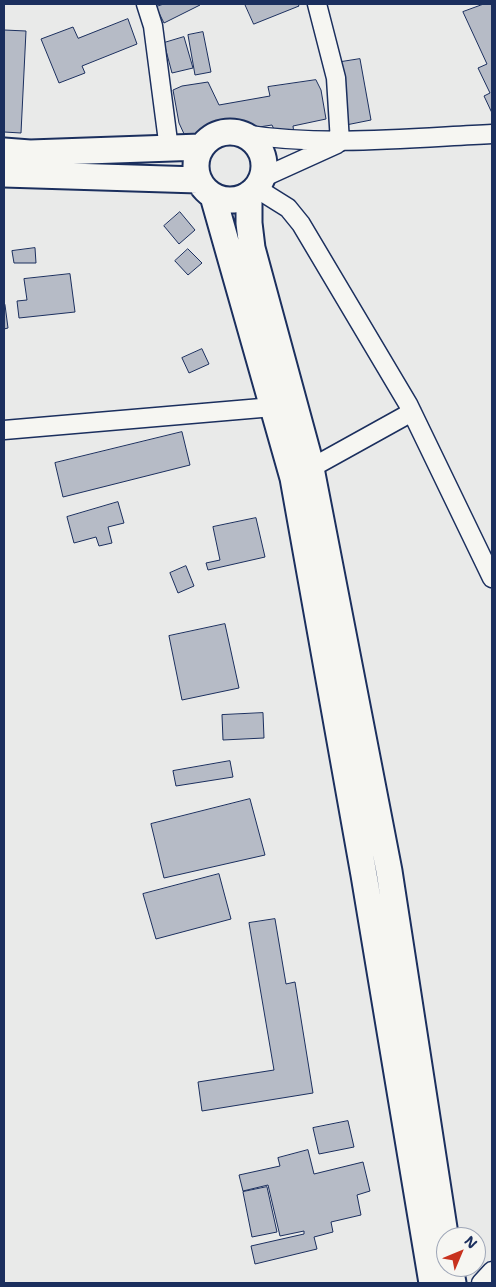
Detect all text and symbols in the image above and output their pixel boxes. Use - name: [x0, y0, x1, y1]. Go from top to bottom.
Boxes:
- north arrow: [436, 1227, 486, 1277]
- text: N: [461, 1232, 481, 1252]

